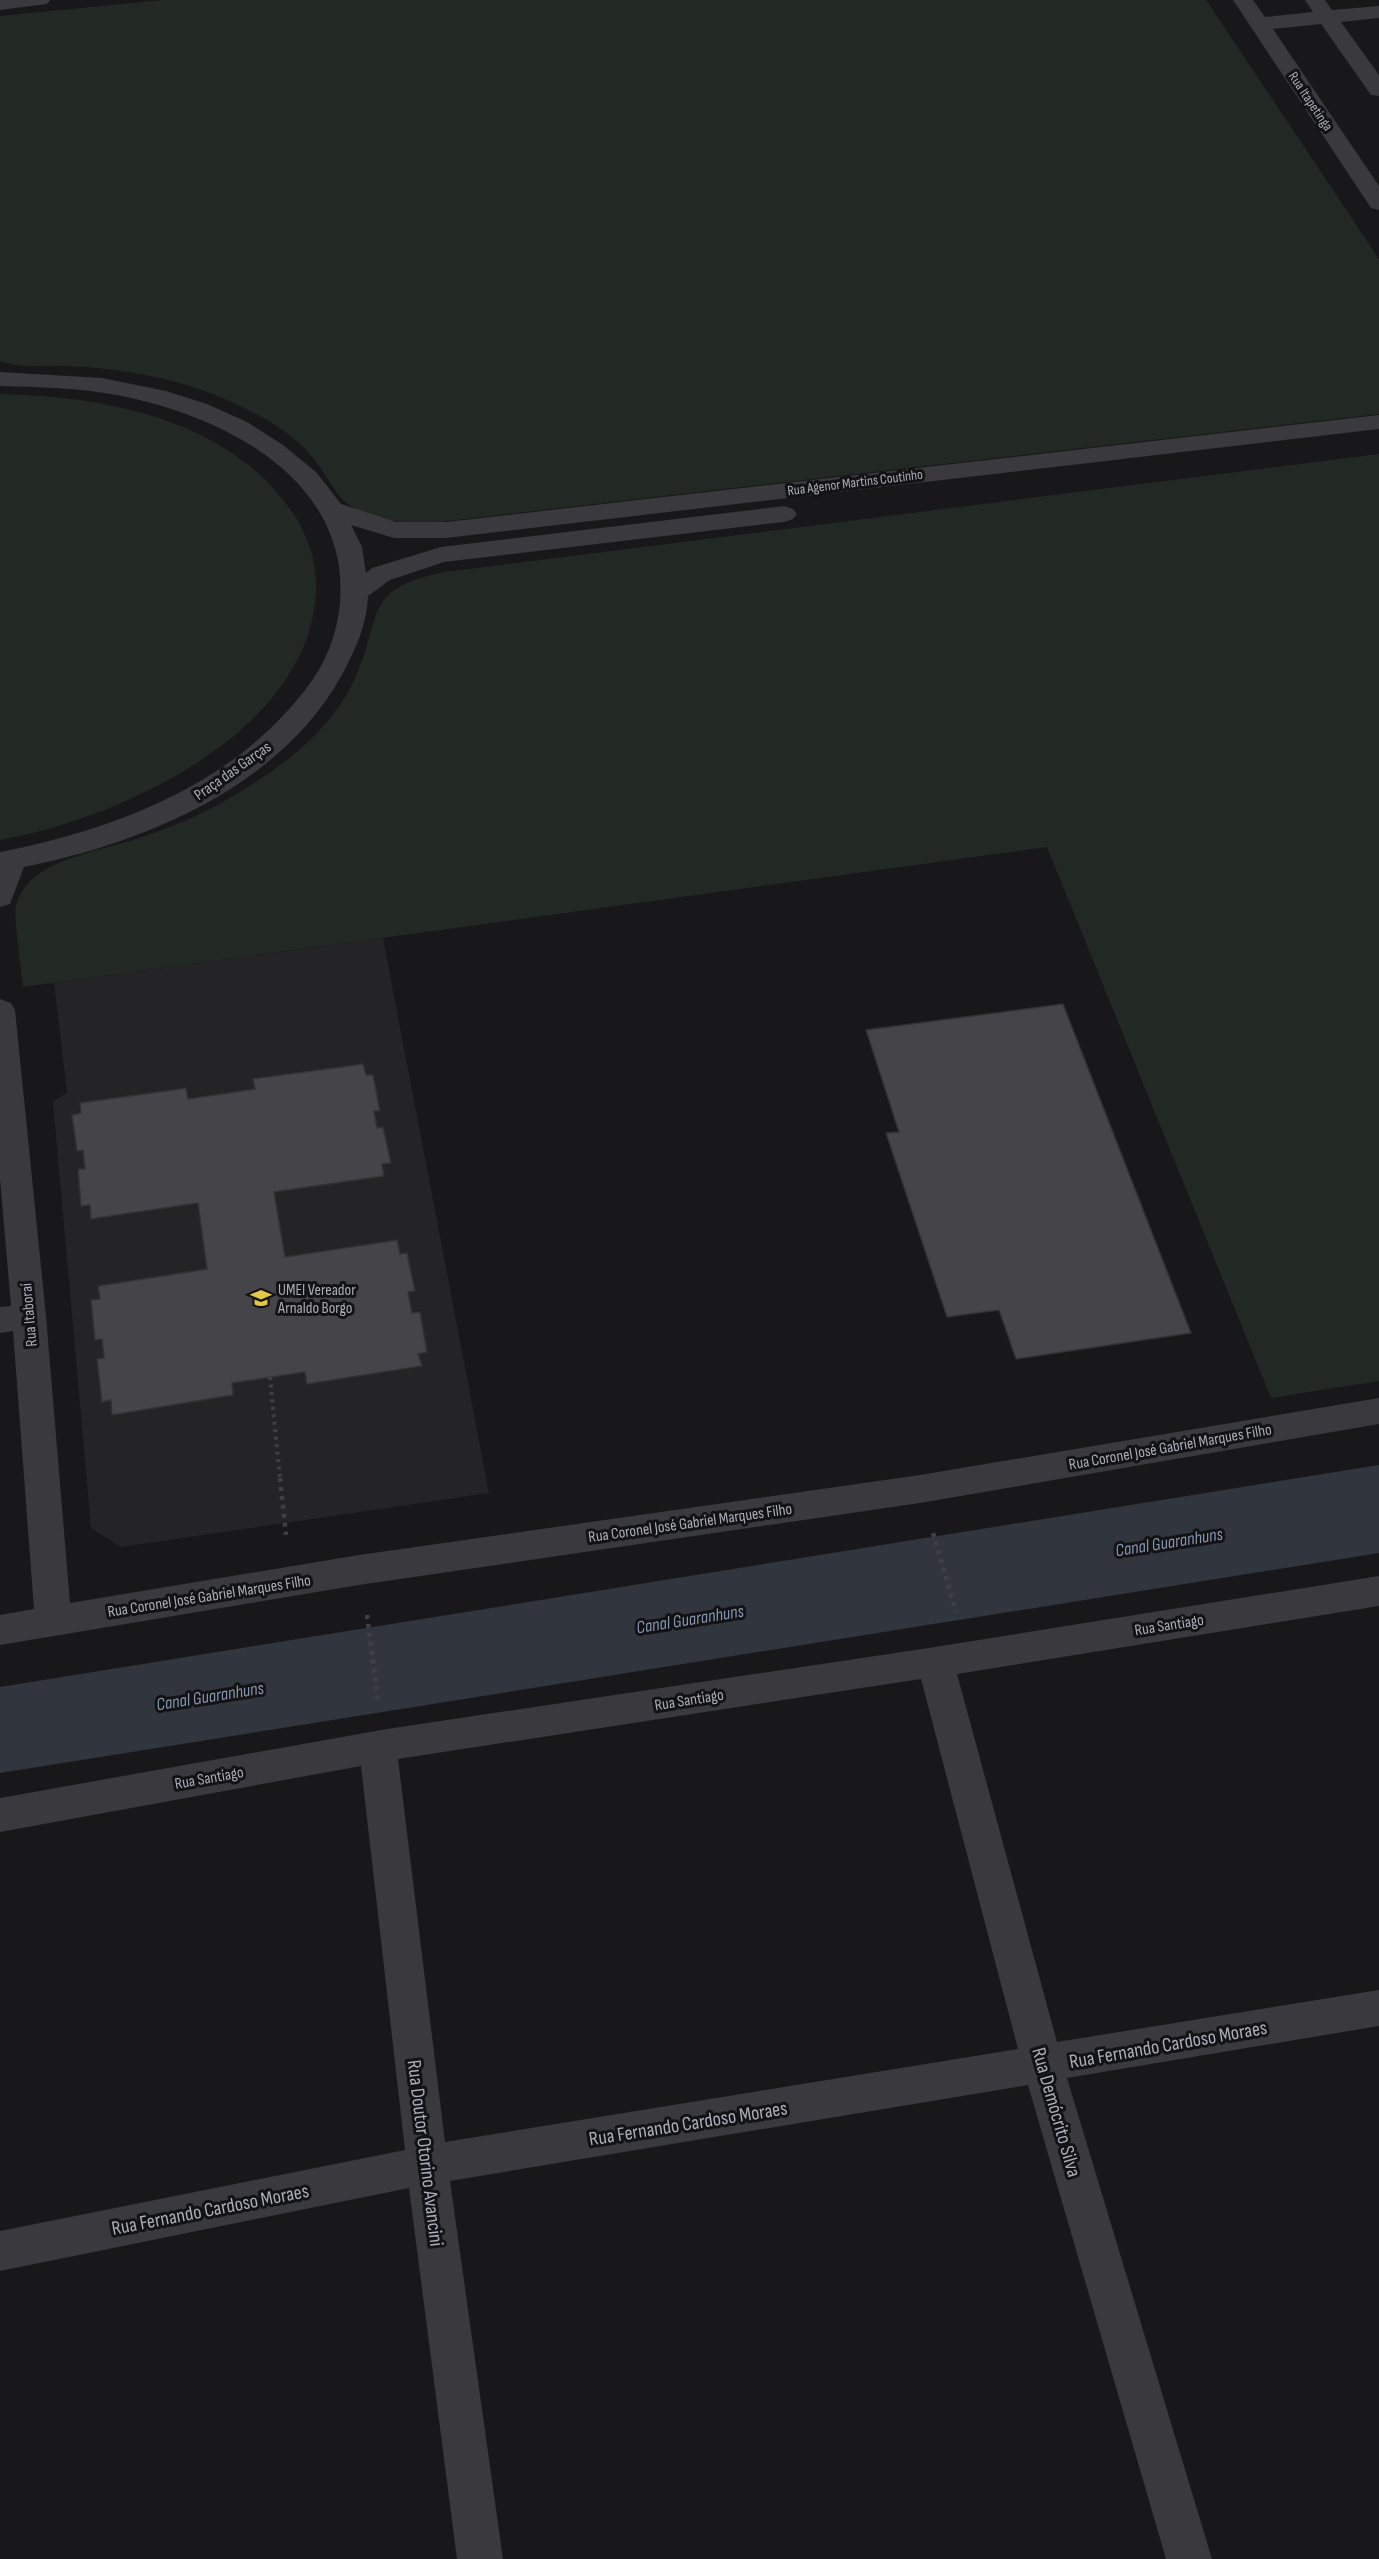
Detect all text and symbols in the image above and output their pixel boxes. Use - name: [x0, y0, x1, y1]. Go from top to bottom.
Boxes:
- street label: Rua Itapetinga: [1285, 69, 1336, 134]
- street label: Rua Agenor Martins Coutinho: [786, 466, 924, 499]
- street label: Praça das Garças: [191, 738, 275, 805]
- place label: UMEI Vereador Arnaldo Borgo: [277, 1281, 356, 1318]
- street label: Rua Itaboraí: [17, 1282, 42, 1347]
- school or university icon: UMEI Vereador Arnaldo Borgo: [249, 1286, 273, 1310]
- street label: Rua Coronel José Gabriel Marques Filho: [1067, 1420, 1273, 1475]
- street label: Rua Coronel José Gabriel Marques Filho: [587, 1500, 793, 1547]
- water label: Canal Guaranhuns: [1114, 1524, 1225, 1561]
- street label: Rua Coronel José Gabriel Marques Filho: [106, 1571, 312, 1622]
- water label: Canal Guaranhuns: [635, 1601, 746, 1638]
- street label: Rua Santiago: [1133, 1611, 1205, 1640]
- water label: Canal Guaranhuns: [155, 1678, 266, 1715]
- street label: Rua Santiago: [653, 1686, 725, 1715]
- street label: Rua Santiago: [173, 1763, 245, 1794]
- street label: Rua Fernando Cardoso Moraes: [1067, 2016, 1269, 2074]
- street label: Rua Demócrito Silva: [1026, 2045, 1086, 2180]
- street label: Rua Doutor Otorino Avancini: [402, 2058, 448, 2248]
- street label: Rua Fernando Cardoso Moraes: [587, 2096, 789, 2152]
- street label: Rua Fernando Cardoso Moraes: [109, 2179, 311, 2241]

